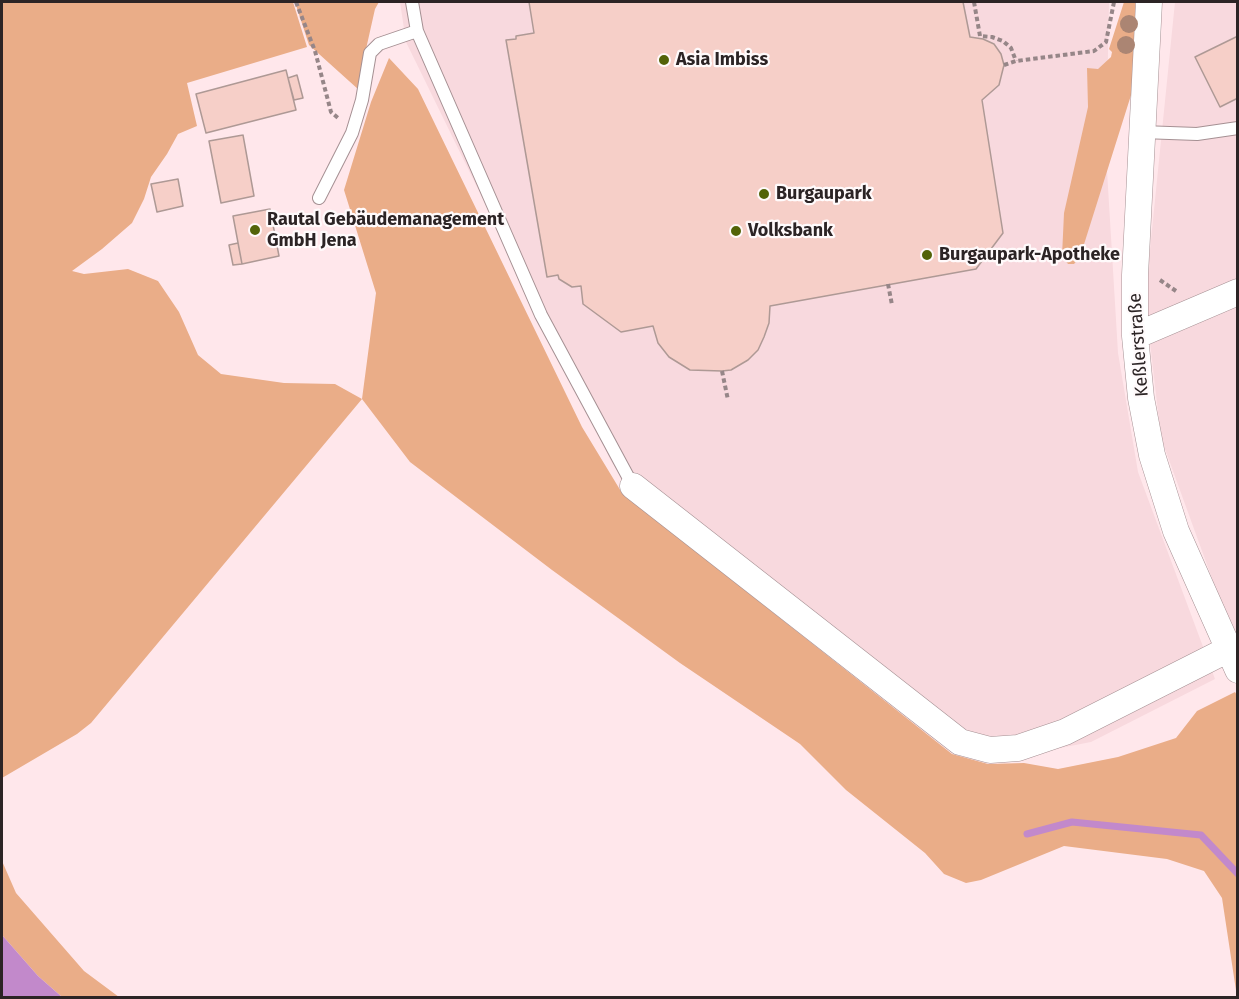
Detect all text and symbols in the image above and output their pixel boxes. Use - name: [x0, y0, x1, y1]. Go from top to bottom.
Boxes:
- place label: Asia Imbiss: [676, 49, 768, 71]
- marker: Asia Imbiss: [657, 53, 671, 67]
- place label: Burgaupark: [776, 183, 872, 205]
- marker: Burgaupark: [757, 187, 771, 201]
- place label: Rautal Gebäudemanagement GmbH Jena: [267, 209, 504, 252]
- place label: Volksbank: [748, 220, 833, 242]
- marker: Rautal Gebäudemanagement GmbH Jena: [248, 223, 262, 237]
- marker: Volksbank: [729, 224, 743, 238]
- place label: Burgaupark-Apotheke: [939, 244, 1120, 266]
- marker: Burgaupark-Apotheke: [920, 248, 934, 262]
- street label: Keßlerstraße: [1125, 292, 1153, 398]

